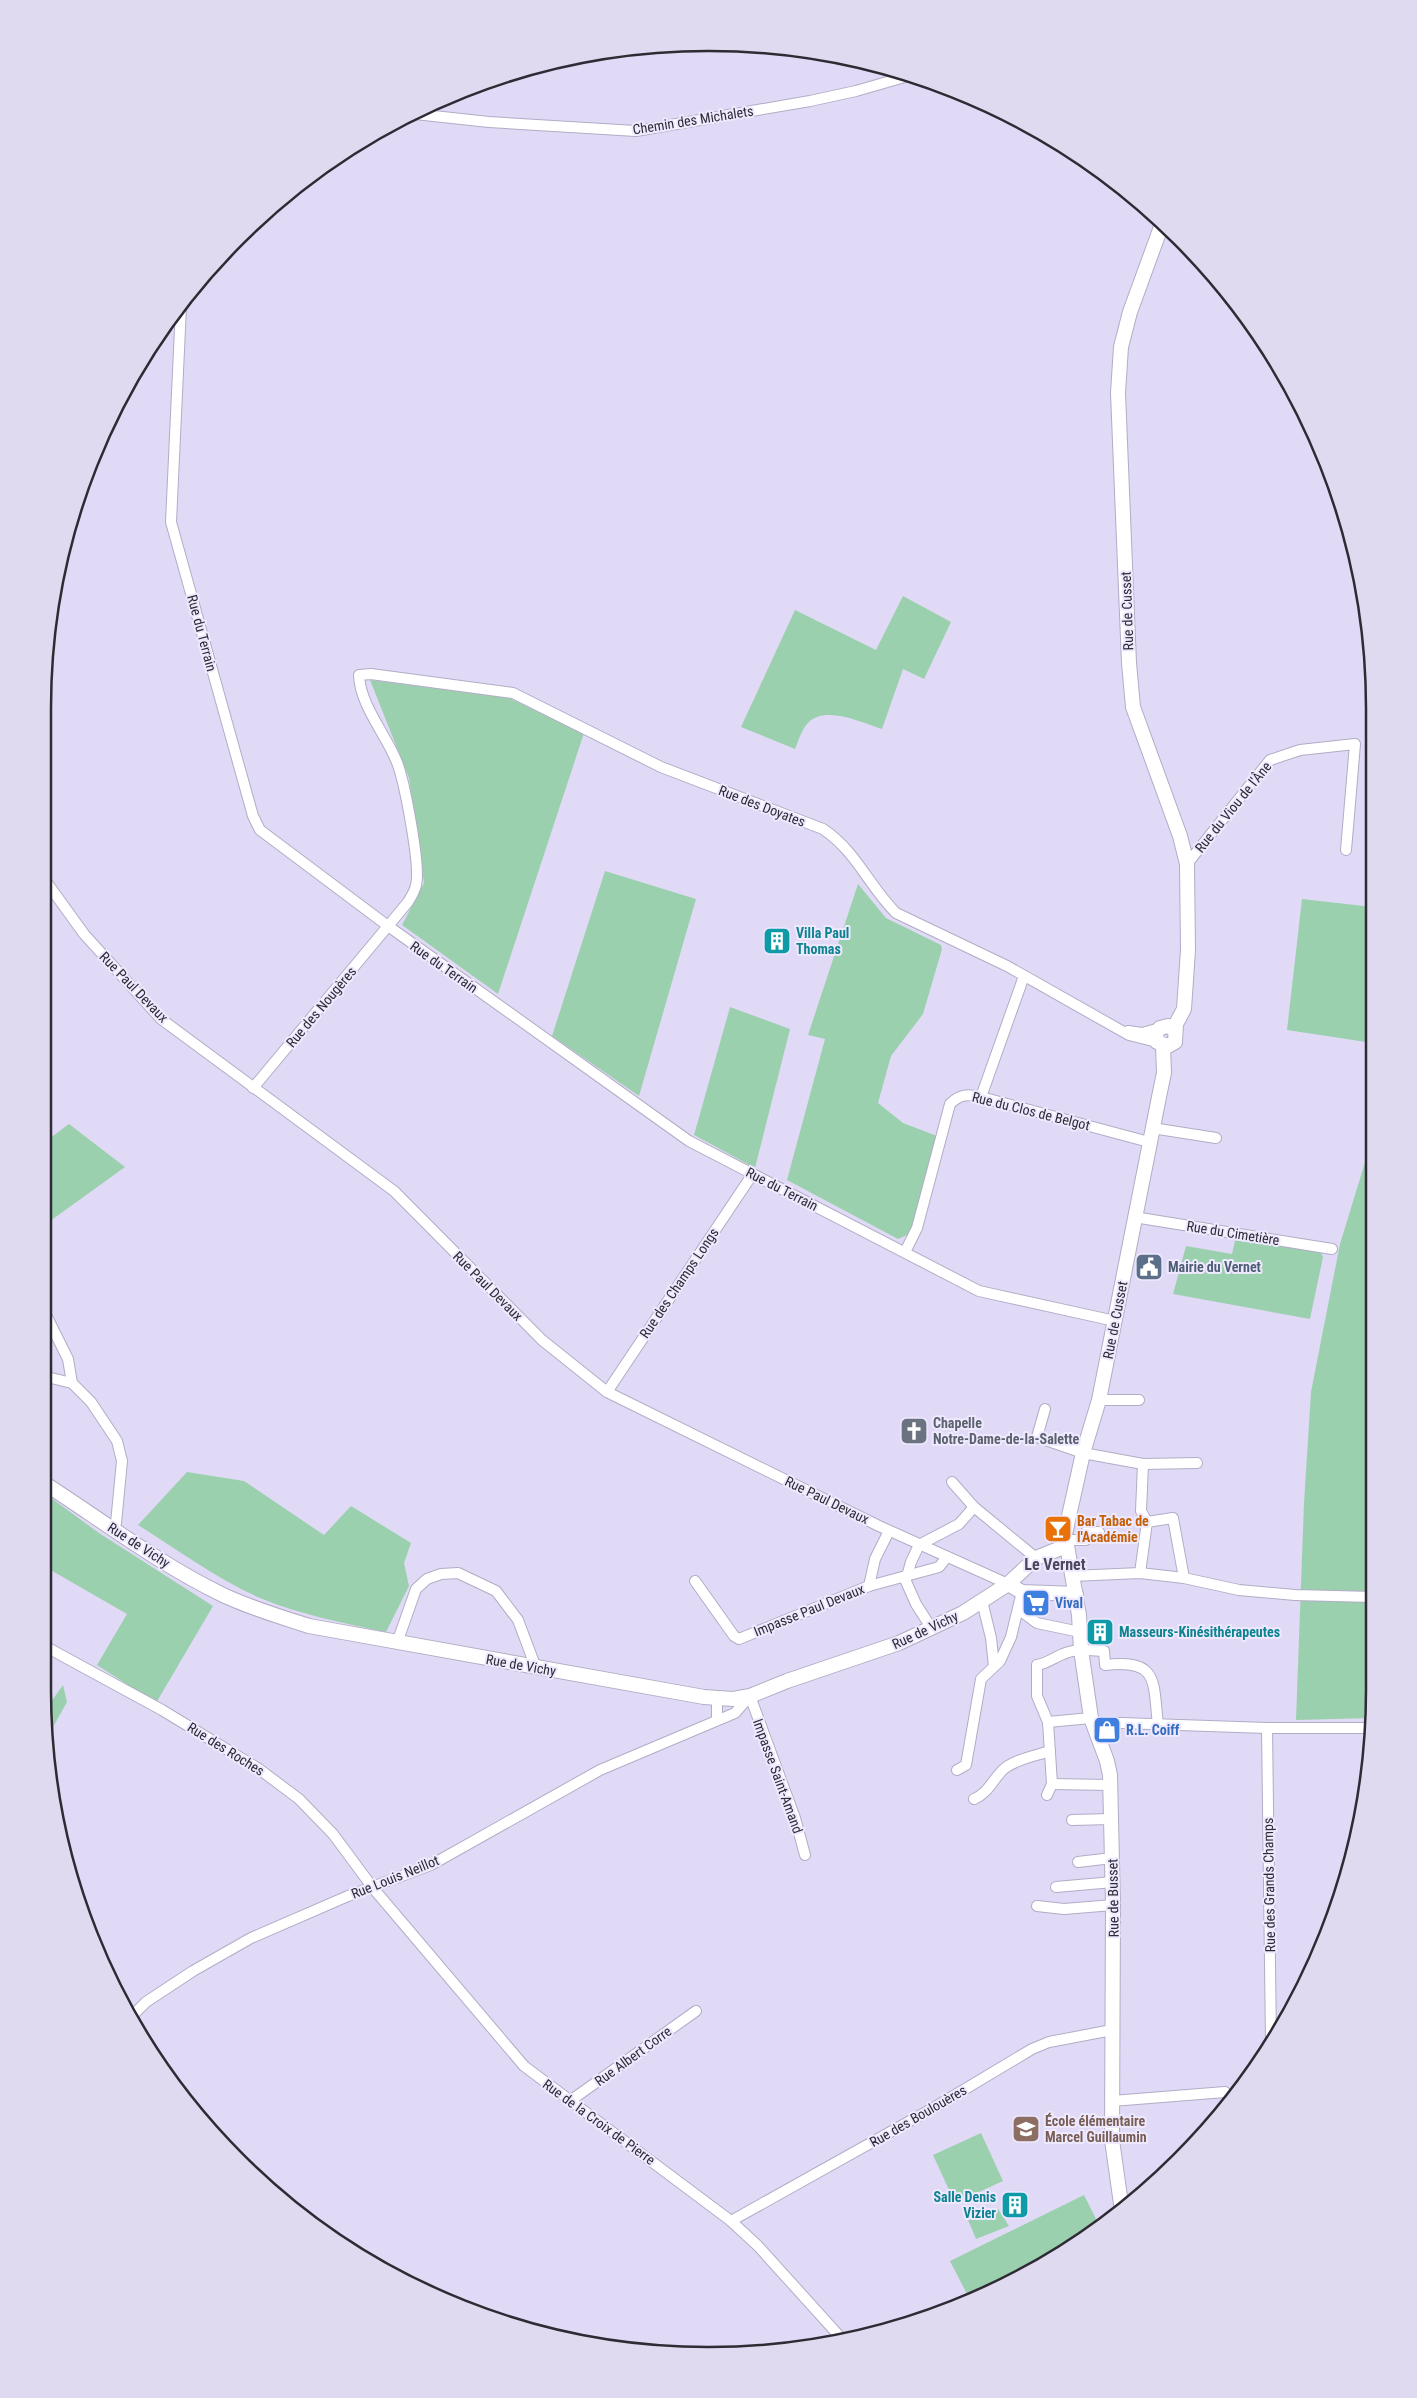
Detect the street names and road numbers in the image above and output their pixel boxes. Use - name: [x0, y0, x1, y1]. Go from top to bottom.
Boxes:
- street label: Chemin des Michalets: [631, 103, 755, 137]
- street label: Rue de Cusset: [1118, 571, 1136, 651]
- street label: Rue du Terrain: [184, 593, 220, 673]
- street label: Rue du Viou de l'Âne: [1191, 758, 1275, 856]
- street label: Rue des Doyates: [716, 782, 808, 830]
- street label: Rue du Terrain: [407, 938, 481, 996]
- street label: Rue Paul Devaux: [96, 949, 172, 1025]
- street label: Rue des Nougères: [283, 964, 359, 1050]
- street label: Rue du Clos de Belgot: [970, 1089, 1092, 1133]
- street label: Rue du Terrain: [743, 1164, 821, 1214]
- street label: Rue du Cimetière: [1185, 1218, 1281, 1248]
- street label: Rue des Champs Longs: [636, 1225, 722, 1341]
- street label: Rue Paul Devaux: [450, 1248, 526, 1324]
- street label: Rue de Cusset: [1100, 1280, 1130, 1360]
- street label: Rue Paul Devaux: [782, 1473, 872, 1527]
- street label: Rue de Vichy: [105, 1519, 173, 1571]
- street label: Impasse Paul Devaux: [751, 1581, 867, 1639]
- street label: Rue de Vichy: [890, 1608, 961, 1652]
- street label: Rue de Vichy: [485, 1651, 557, 1679]
- street label: Impasse Saint-Amand: [750, 1716, 806, 1836]
- street label: Rue des Roches: [185, 1719, 267, 1779]
- street label: Rue des Grands Champs: [1260, 1818, 1278, 1952]
- street label: Rue Louis Neillot: [349, 1852, 441, 1902]
- street label: Rue de Busset: [1104, 1859, 1122, 1937]
- street label: Rue Albert Corre: [592, 2023, 675, 2089]
- street label: Rue de la Croix de Pierre: [540, 2076, 659, 2168]
- street label: Rue des Boulouères: [867, 2082, 969, 2150]

